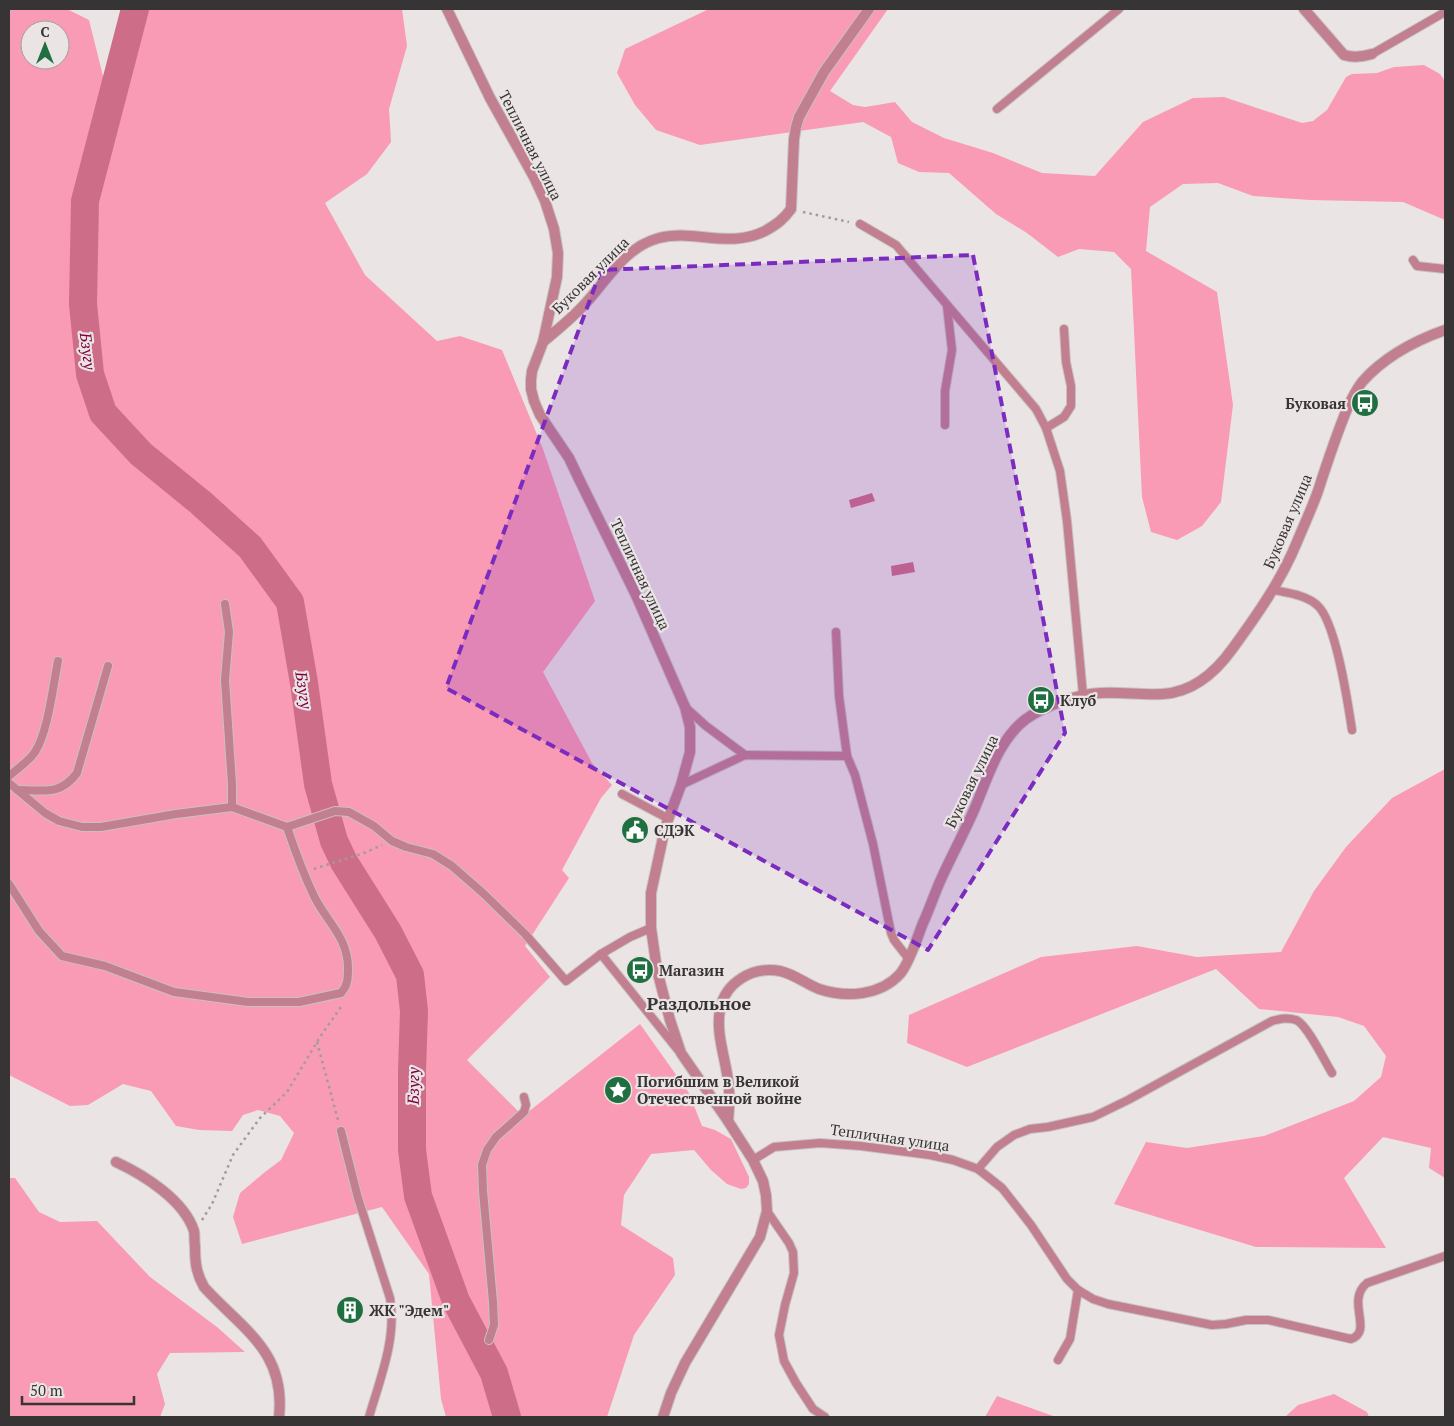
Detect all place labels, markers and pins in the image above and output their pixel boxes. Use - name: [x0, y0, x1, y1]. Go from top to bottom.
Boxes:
- bus stop icon: Буковая: [1350, 388, 1380, 418]
- place label: Буковая: [1285, 393, 1346, 413]
- bus stop icon: Клуб: [1026, 685, 1056, 715]
- place label: Клуб: [1060, 690, 1097, 710]
- public building icon: СДЭК: [620, 815, 650, 845]
- place label: СДЭК: [654, 820, 695, 840]
- bus stop icon: Магазин: [625, 955, 655, 985]
- place label: Магазин: [659, 960, 724, 980]
- place label: Погибшим в Великой Отечественной войне: [637, 1071, 802, 1108]
- place icon: Погибшим в Великой Отечественной войне: [603, 1075, 633, 1105]
- building icon: ЖК "Эдем": [335, 1295, 365, 1325]
- place label: ЖК "Эдем": [369, 1300, 449, 1320]

